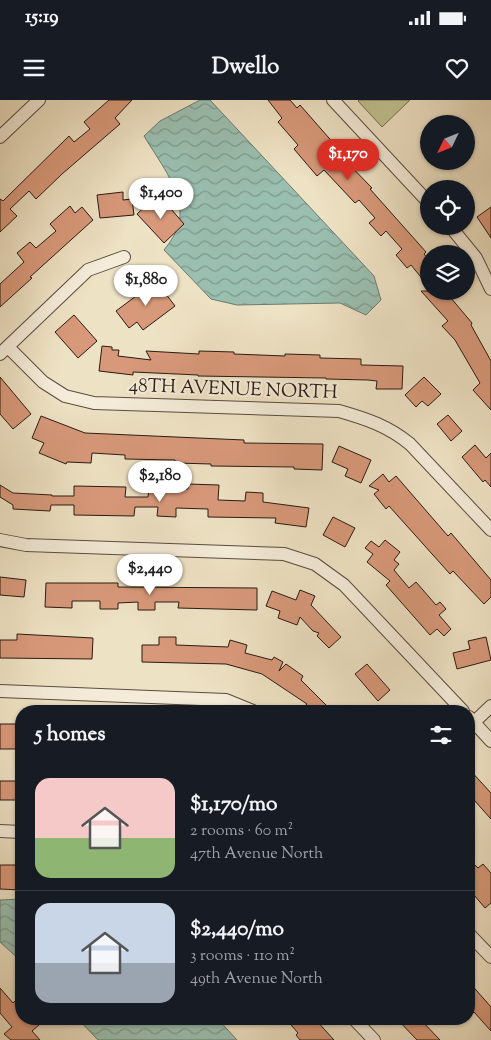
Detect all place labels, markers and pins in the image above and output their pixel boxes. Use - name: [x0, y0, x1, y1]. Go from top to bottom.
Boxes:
- pin: $1,170: [307, 138, 389, 181]
- pin: $1,400: [120, 178, 202, 220]
- pin: $1,880: [105, 264, 187, 307]
- pin: $2,180: [119, 460, 201, 503]
- pin: $2,440: [109, 554, 191, 596]

